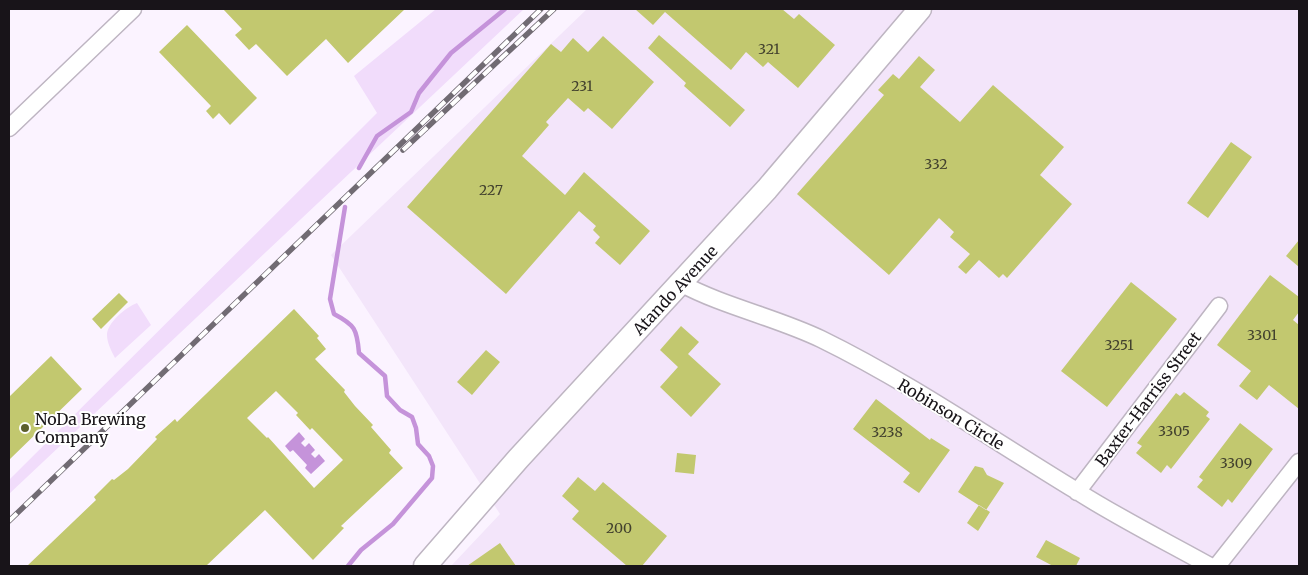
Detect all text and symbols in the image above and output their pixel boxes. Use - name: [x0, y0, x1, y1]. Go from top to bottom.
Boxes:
- house number: 321: [758, 40, 780, 58]
- house number: 231: [571, 77, 593, 95]
- house number: 332: [924, 155, 948, 173]
- house number: 227: [479, 181, 503, 199]
- street label: Atando Avenue: [628, 241, 722, 340]
- house number: 3301: [1247, 326, 1277, 344]
- street label: Baxter-Harriss Street: [1091, 327, 1206, 470]
- house number: 3251: [1104, 336, 1134, 354]
- street label: Robinson Circle: [894, 374, 1008, 454]
- place label: NoDa Brewing Company: [35, 409, 146, 447]
- marker: NoDa Brewing Company: [19, 422, 31, 434]
- house number: 3305: [1158, 422, 1190, 440]
- house number: 3238: [871, 423, 903, 441]
- house number: 3309: [1220, 454, 1252, 472]
- house number: 200: [606, 519, 632, 537]

